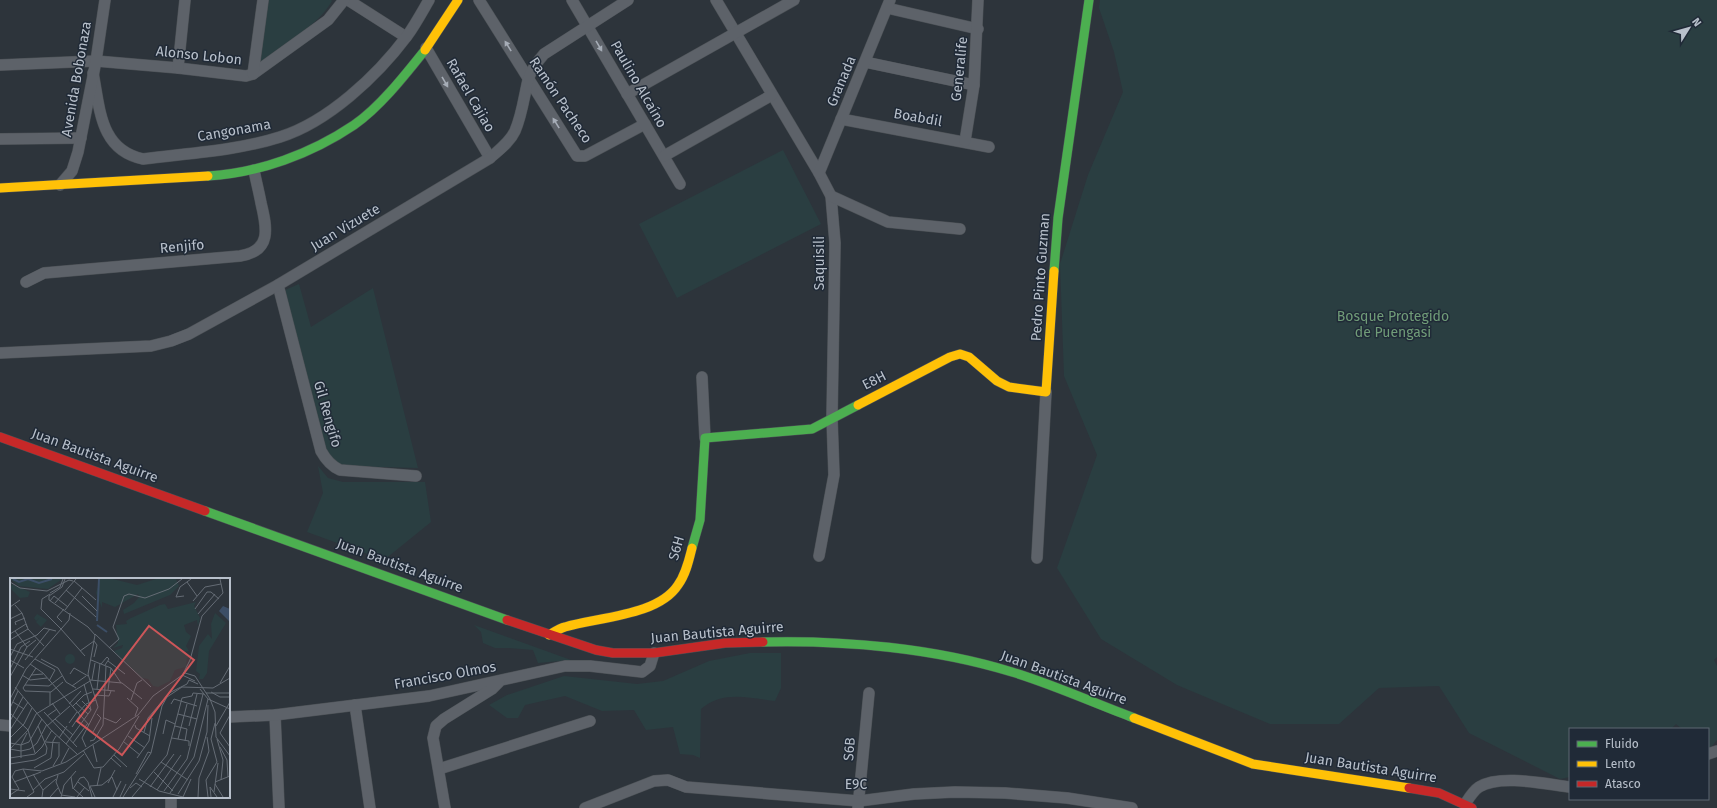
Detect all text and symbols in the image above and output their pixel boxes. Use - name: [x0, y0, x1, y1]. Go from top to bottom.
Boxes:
- north arrow: [1669, 8, 1709, 48]
- text: N: [1689, 15, 1704, 29]
- street label: Avenida Bobonaza: [58, 20, 95, 138]
- street label: Generalife: [948, 36, 971, 102]
- street label: Paulino Alcaíno: [607, 38, 670, 131]
- one-way arrow: [595, 40, 602, 52]
- one-way arrow: [504, 41, 512, 51]
- street label: Alonso Lobon: [155, 43, 243, 68]
- street label: Granada: [823, 53, 860, 109]
- street label: Ramón Pacheco: [526, 54, 596, 147]
- street label: Rafael Cajiao: [443, 55, 498, 135]
- one-way arrow: [442, 76, 449, 88]
- street label: Boabdil: [892, 105, 943, 130]
- street label: Cangonama: [196, 116, 272, 145]
- one-way arrow: [552, 117, 559, 129]
- street label: Juan Vizuete: [307, 200, 383, 255]
- street label: Pedro Pinto Guzman: [1028, 212, 1053, 342]
- street label: Renjifo: [159, 236, 205, 257]
- street label: Saquisili: [811, 236, 828, 290]
- park label: Bosque Protegido de Puengasi: [1337, 308, 1449, 341]
- street label: E8H: [859, 367, 889, 394]
- street label: Gil Rengifo: [310, 379, 345, 449]
- street label: Juan Bautista Aguirre: [29, 425, 160, 486]
- street label: S6H: [665, 534, 688, 562]
- street label: Juan Bautista Aguirre: [334, 535, 465, 596]
- inset map: [10, 578, 230, 798]
- street label: Juan Bautista Aguirre: [650, 618, 784, 647]
- street label: Juan Bautista Aguirre: [998, 647, 1129, 708]
- street label: Francisco Olmos: [393, 658, 498, 693]
- legend: [1569, 728, 1709, 800]
- street label: S6B: [840, 737, 859, 762]
- text: Fluido: [1605, 737, 1639, 751]
- street label: Juan Bautista Aguirre: [1304, 749, 1438, 786]
- text: Lento: [1605, 757, 1635, 771]
- street label: E9C: [845, 776, 867, 793]
- text: Atasco: [1605, 777, 1641, 791]

